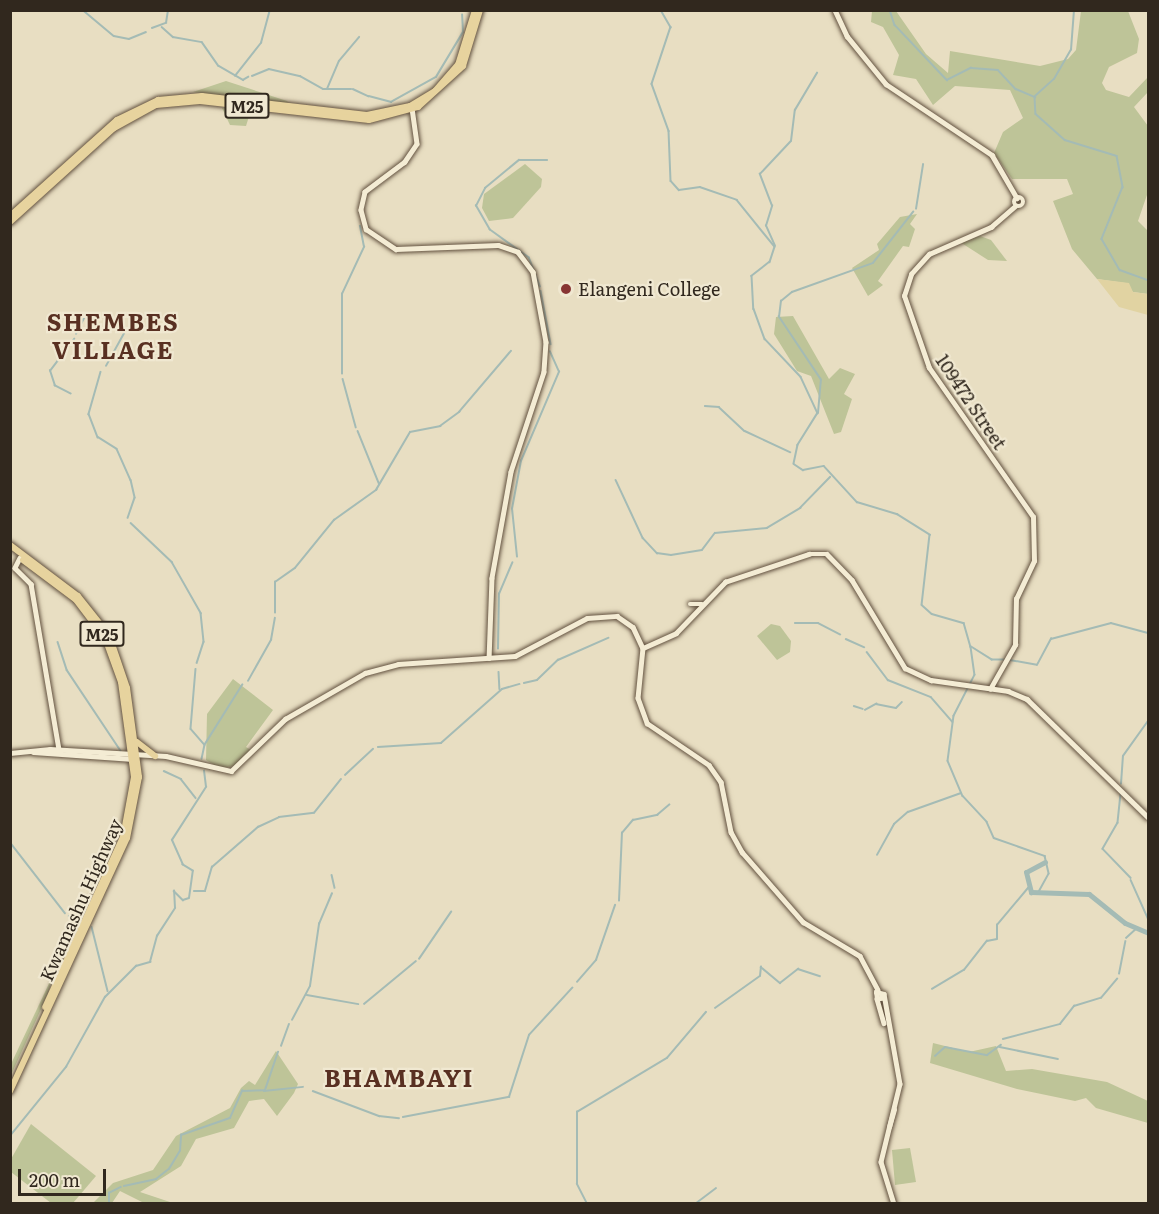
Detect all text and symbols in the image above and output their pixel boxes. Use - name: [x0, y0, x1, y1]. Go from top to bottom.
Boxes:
- road number: M25: [223, 93, 271, 119]
- place label: Elangeni College: [578, 278, 720, 300]
- marker: Elangeni College: [559, 282, 573, 296]
- district label: SHEMBES VILLAGE: [47, 307, 179, 363]
- street label: 109472 Street: [931, 350, 1011, 454]
- road number: M25: [78, 621, 126, 647]
- street label: Kwamashu Highway: [35, 816, 127, 984]
- district label: BHAMBAYI: [324, 1063, 474, 1091]
- scale bar: [21, 1157, 110, 1195]
- text: 200 m: [29, 1166, 80, 1193]

